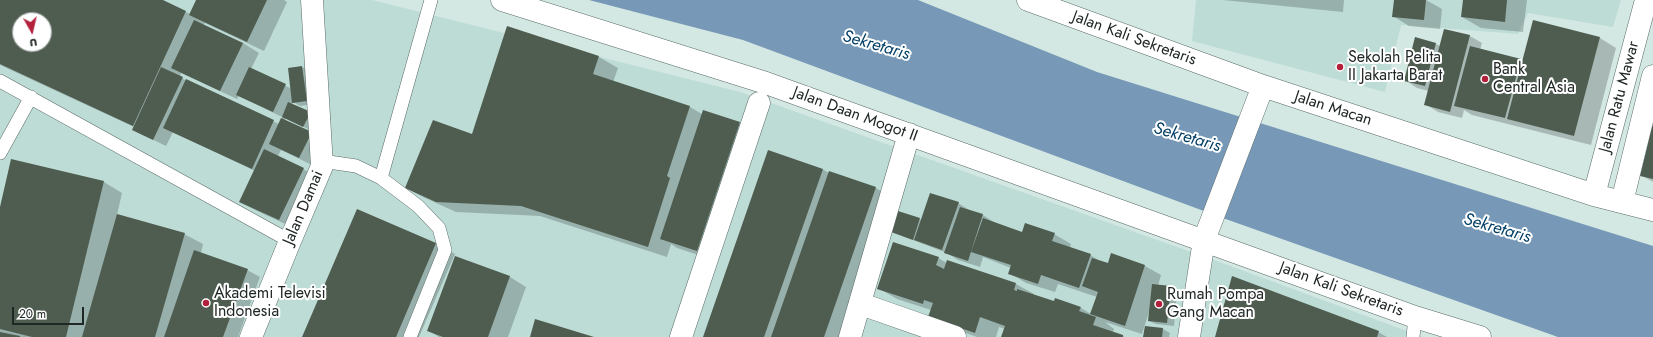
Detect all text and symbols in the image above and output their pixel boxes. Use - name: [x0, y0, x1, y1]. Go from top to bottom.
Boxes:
- street label: Jalan Kali Sekretaris: [1069, 8, 1199, 70]
- north arrow: [12, 12, 52, 52]
- water label: Sekretaris: [840, 27, 912, 65]
- text: U: [29, 34, 38, 51]
- street label: Jalan Ratu Mawar: [1596, 39, 1644, 155]
- place label: Sekolah Pelita II Jakarta Barat: [1348, 48, 1442, 86]
- place label: Bank Central Asia: [1493, 60, 1575, 98]
- marker: Sekolah Pelita II Jakarta Barat: [1335, 62, 1345, 72]
- marker: Bank Central Asia: [1480, 74, 1490, 84]
- street label: Jalan Daan Mogot II: [790, 83, 920, 147]
- street label: Jalan Macan: [1292, 87, 1374, 131]
- water label: Sekretaris: [1151, 119, 1223, 157]
- street label: Jalan Damai: [280, 168, 328, 248]
- water label: Sekretaris: [1461, 210, 1533, 248]
- street label: Jalan Kali Sekretaris: [1276, 259, 1406, 321]
- place label: Akademi Televisi Indonesia: [214, 284, 326, 322]
- place label: Rumah Pompa Gang Macan: [1167, 285, 1264, 323]
- marker: Akademi Televisi Indonesia: [201, 298, 211, 308]
- scale bar: [14, 299, 86, 325]
- marker: Rumah Pompa Gang Macan: [1154, 299, 1164, 309]
- text: 20 m: [19, 305, 46, 323]

